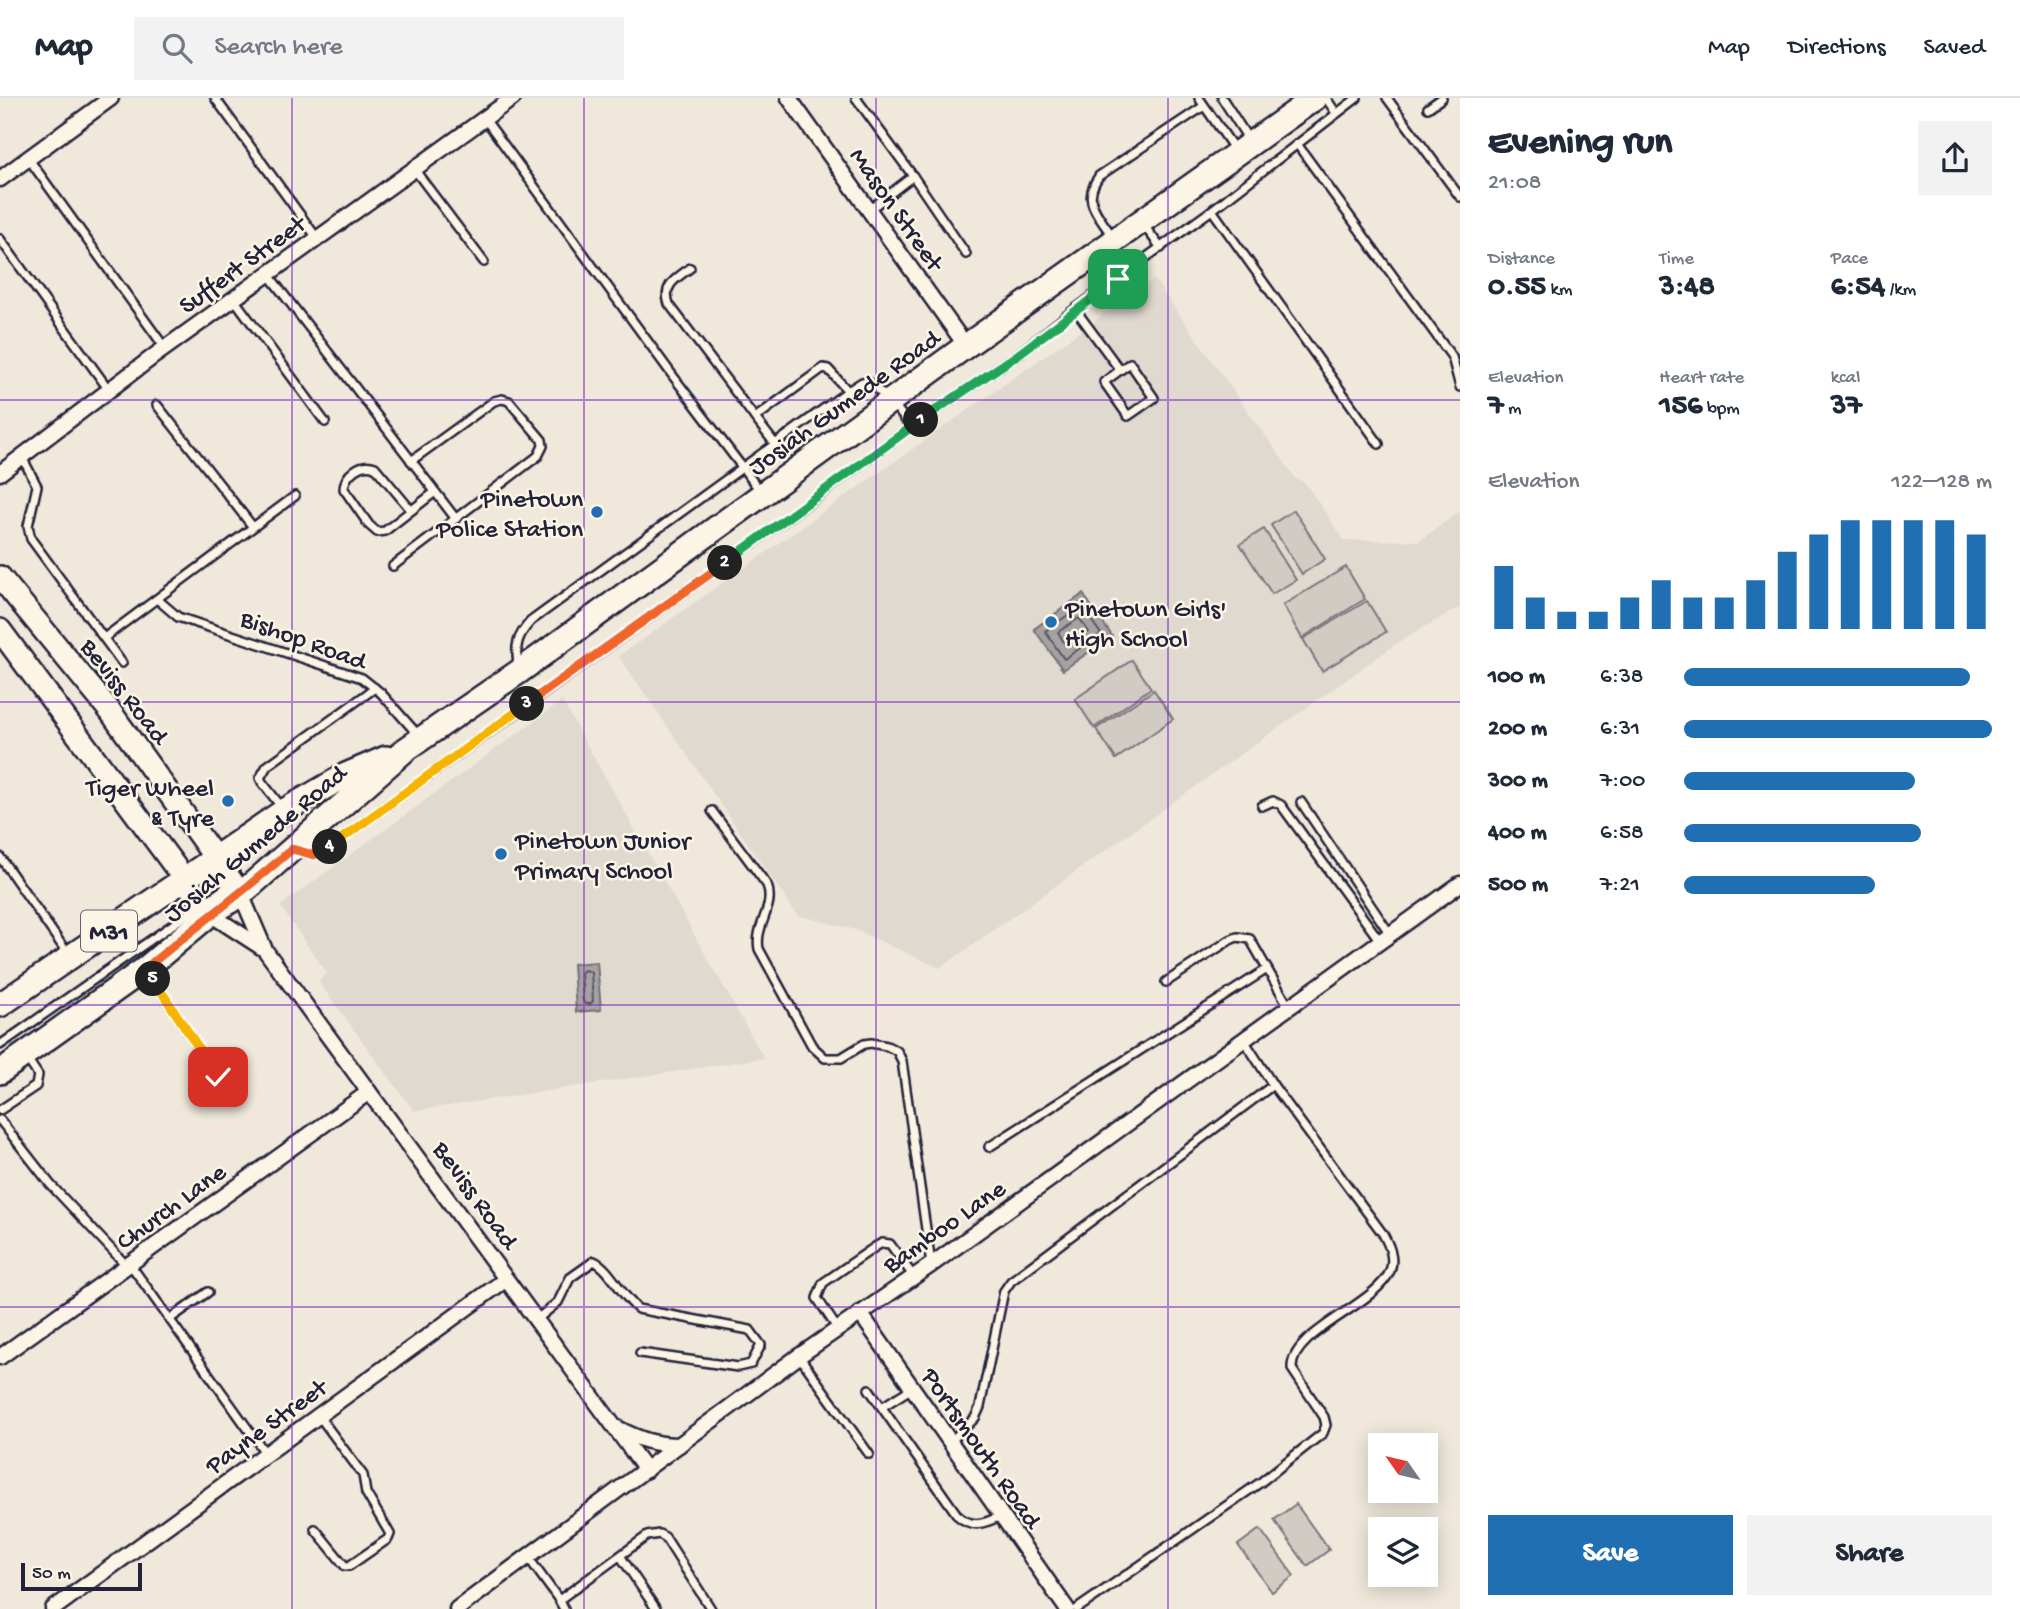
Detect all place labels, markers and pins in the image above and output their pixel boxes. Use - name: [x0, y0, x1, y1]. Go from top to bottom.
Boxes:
- pin: [1088, 249, 1148, 309]
- pin: 1: [904, 402, 939, 438]
- place label: Pinetown Police Station: [435, 486, 584, 547]
- marker: Pinetown Police Station: [589, 504, 605, 520]
- pin: 2: [708, 546, 742, 580]
- place label: Pinetown Girls' High School: [1064, 596, 1227, 657]
- marker: Pinetown Girls' High School: [1043, 614, 1059, 630]
- pin: 3: [510, 686, 544, 722]
- place label: Tiger Wheel & Tyre: [84, 775, 215, 836]
- marker: Tiger Wheel & Tyre: [220, 793, 236, 809]
- place label: Pinetown Junior Primary School: [514, 828, 693, 889]
- pin: 4: [312, 830, 348, 864]
- marker: Pinetown Junior Primary School: [493, 846, 509, 862]
- pin: 5: [136, 962, 170, 996]
- pin: [188, 1047, 248, 1107]

